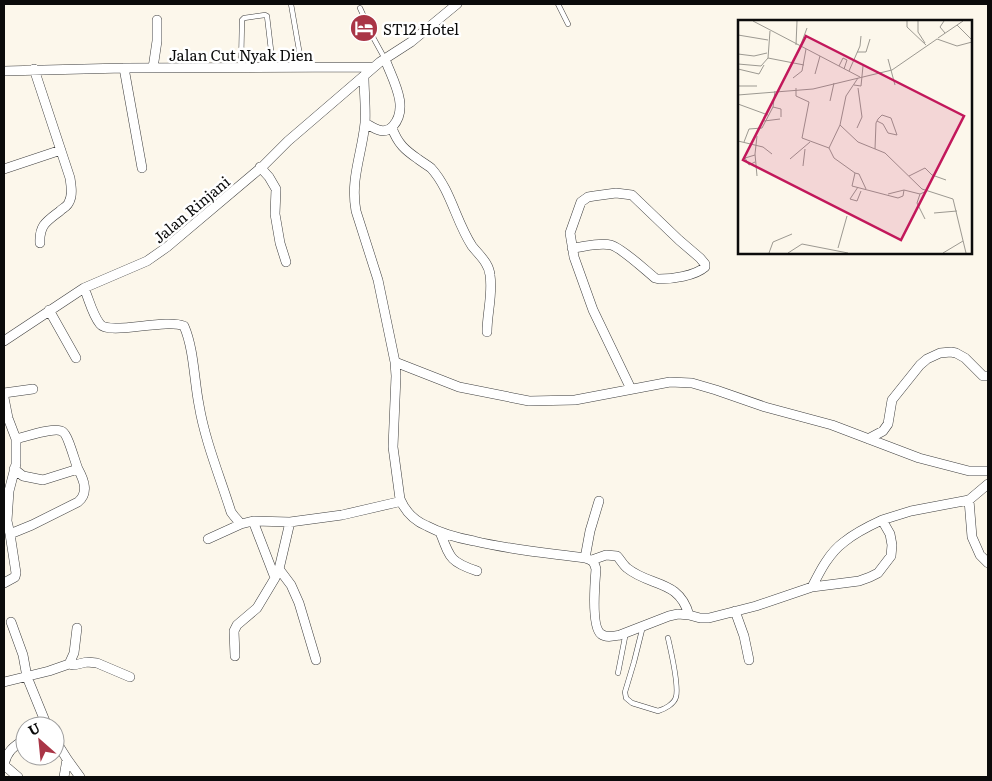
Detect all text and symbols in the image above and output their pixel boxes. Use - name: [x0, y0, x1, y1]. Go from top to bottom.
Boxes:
- hotel icon: ST12 Hotel: [349, 13, 379, 43]
- place label: ST12 Hotel: [383, 17, 459, 40]
- inset map: [738, 20, 972, 254]
- street label: Jalan Cut Nyak Dien: [169, 43, 313, 66]
- street label: Jalan Rinjani: [147, 170, 235, 248]
- north arrow: [15, 716, 65, 766]
- text: U: [24, 717, 43, 740]

